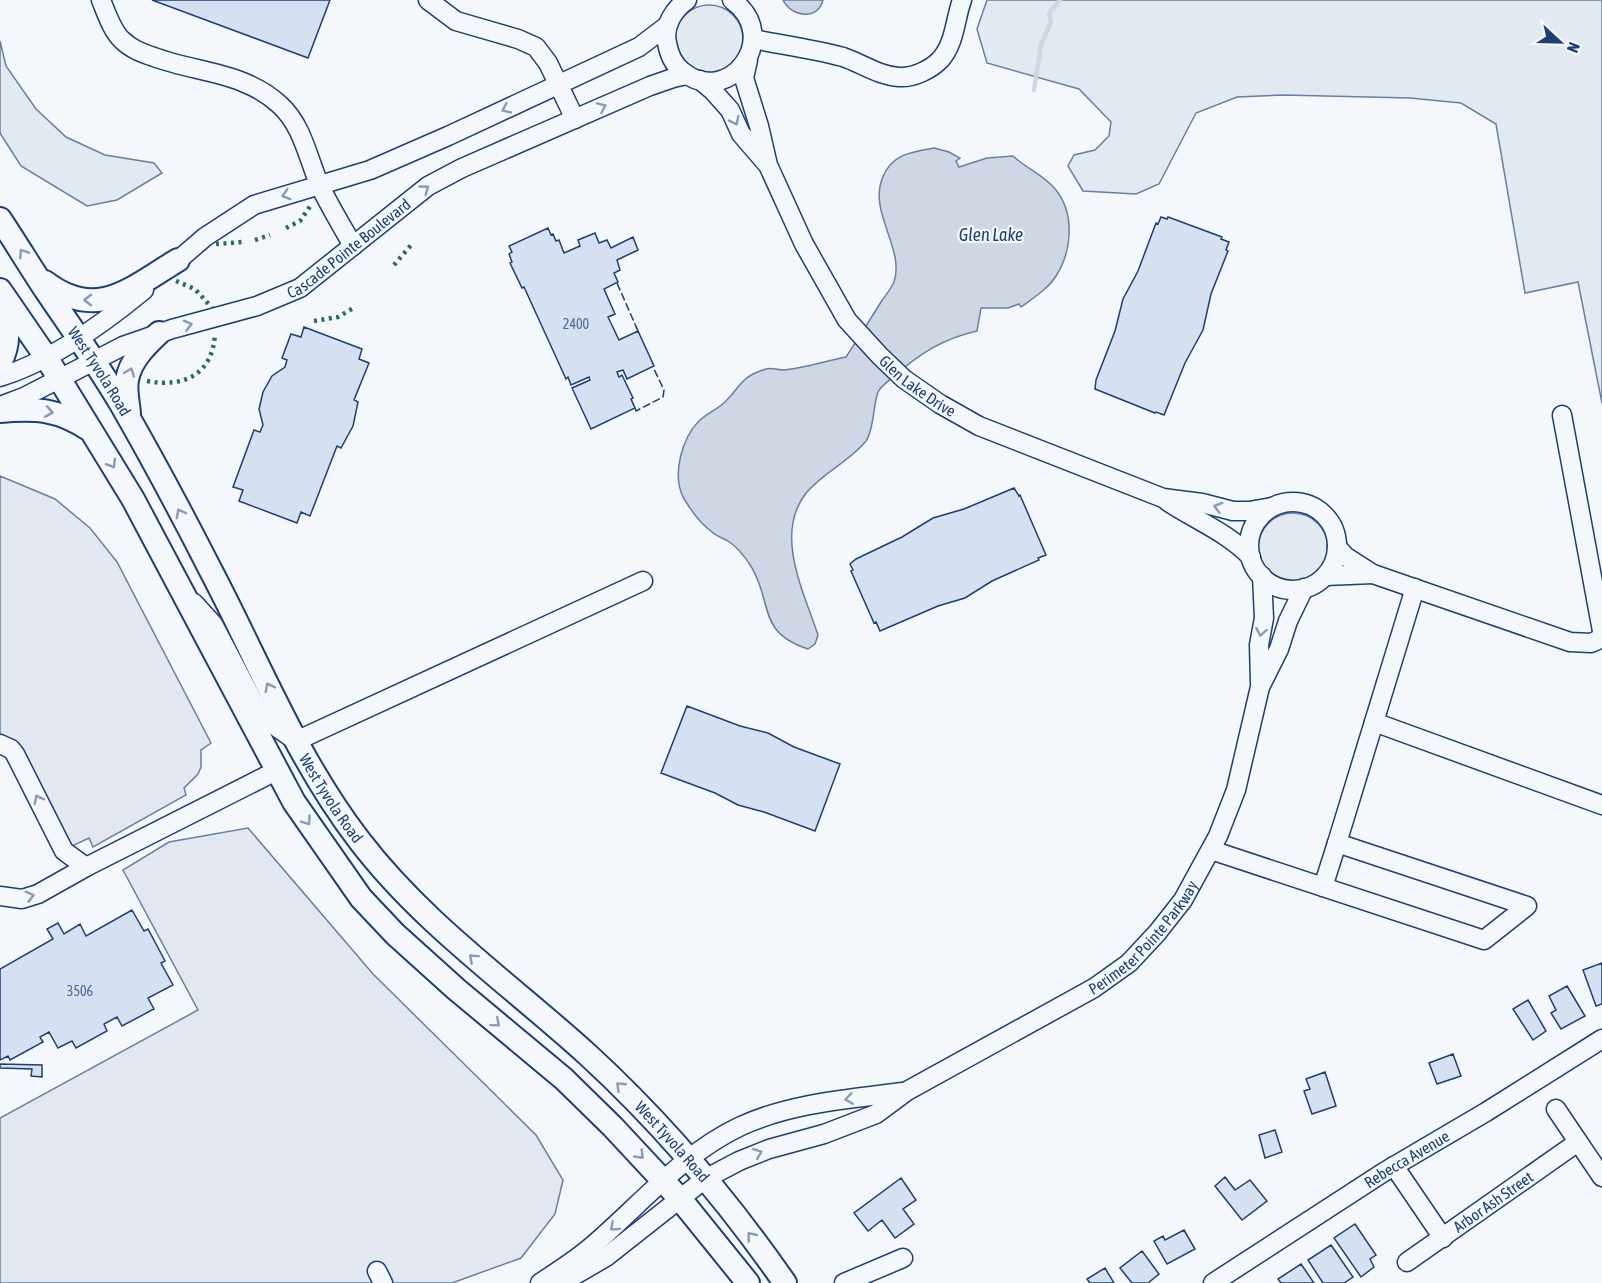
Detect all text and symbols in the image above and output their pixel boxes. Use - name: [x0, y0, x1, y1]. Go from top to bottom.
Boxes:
- north arrow: [1530, 12, 1590, 72]
- text: N: [1564, 40, 1584, 55]
- one-way arrow: [502, 102, 513, 114]
- one-way arrow: [595, 102, 606, 114]
- one-way arrow: [728, 115, 740, 126]
- one-way arrow: [418, 185, 429, 196]
- one-way arrow: [281, 188, 292, 200]
- street label: Cascade Pointe Boulevard: [284, 195, 414, 301]
- water label: Glen Lake: [959, 224, 1023, 245]
- one-way arrow: [19, 249, 30, 260]
- one-way arrow: [83, 294, 92, 306]
- house number: 2400: [563, 316, 590, 332]
- one-way arrow: [182, 320, 193, 332]
- street label: West Tyvola Road: [64, 323, 135, 419]
- street label: Glen Lake Drive: [876, 352, 959, 420]
- one-way arrow: [122, 368, 135, 378]
- one-way arrow: [43, 405, 53, 418]
- one-way arrow: [104, 458, 116, 468]
- one-way arrow: [1213, 502, 1223, 514]
- one-way arrow: [176, 509, 187, 520]
- one-way arrow: [1256, 627, 1268, 636]
- one-way arrow: [265, 682, 277, 693]
- street label: West Tyvola Road: [296, 751, 367, 846]
- one-way arrow: [33, 794, 45, 805]
- one-way arrow: [300, 814, 311, 825]
- street label: Perimeter Pointe Parkway: [1086, 877, 1202, 998]
- one-way arrow: [24, 891, 35, 903]
- one-way arrow: [469, 954, 480, 965]
- house number: 3506: [67, 983, 94, 999]
- one-way arrow: [489, 1016, 500, 1027]
- one-way arrow: [616, 1083, 627, 1094]
- one-way arrow: [845, 1093, 854, 1105]
- street label: West Tyvola Road: [632, 1097, 713, 1186]
- street label: Rebecca Avenue: [1361, 1127, 1452, 1191]
- one-way arrow: [632, 1148, 643, 1159]
- one-way arrow: [752, 1148, 763, 1161]
- street label: Arbor Ash Street: [1450, 1167, 1537, 1236]
- one-way arrow: [610, 1220, 620, 1231]
- one-way arrow: [748, 1231, 759, 1242]

